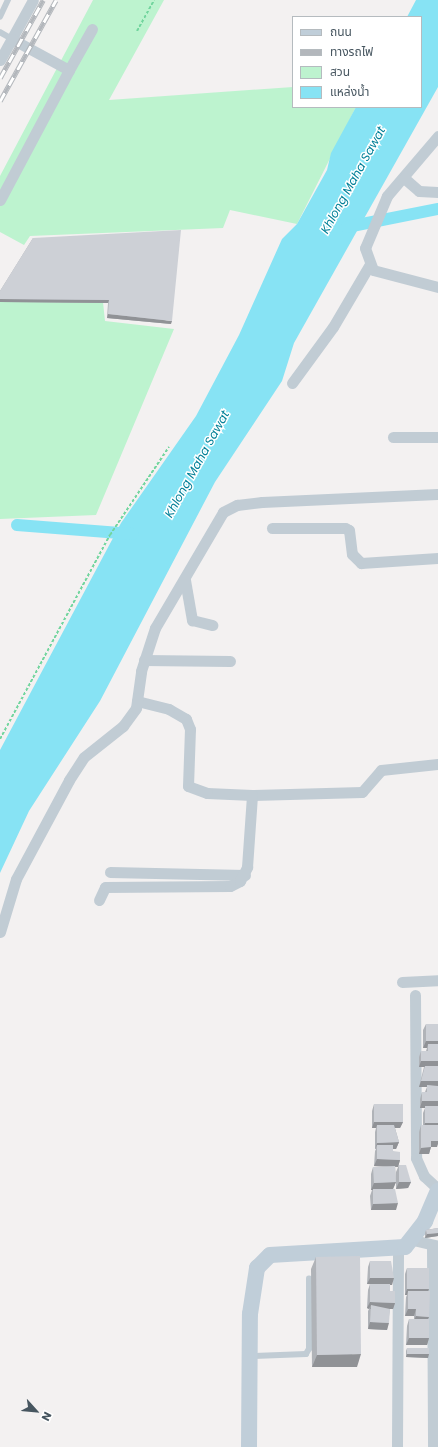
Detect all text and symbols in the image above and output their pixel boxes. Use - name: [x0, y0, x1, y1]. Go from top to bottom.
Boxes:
- legend: [292, 16, 422, 108]
- text: ถนน: [330, 23, 352, 40]
- text: ทางรถไฟ: [330, 43, 373, 60]
- text: สวน: [330, 63, 350, 80]
- text: แหล่งน้ำ: [330, 83, 369, 100]
- water label: Khlong Maha Sawat: [318, 124, 388, 236]
- water label: Khlong Maha Sawat: [162, 408, 232, 520]
- north arrow: [16, 1391, 56, 1431]
- text: N: [38, 1409, 56, 1424]

